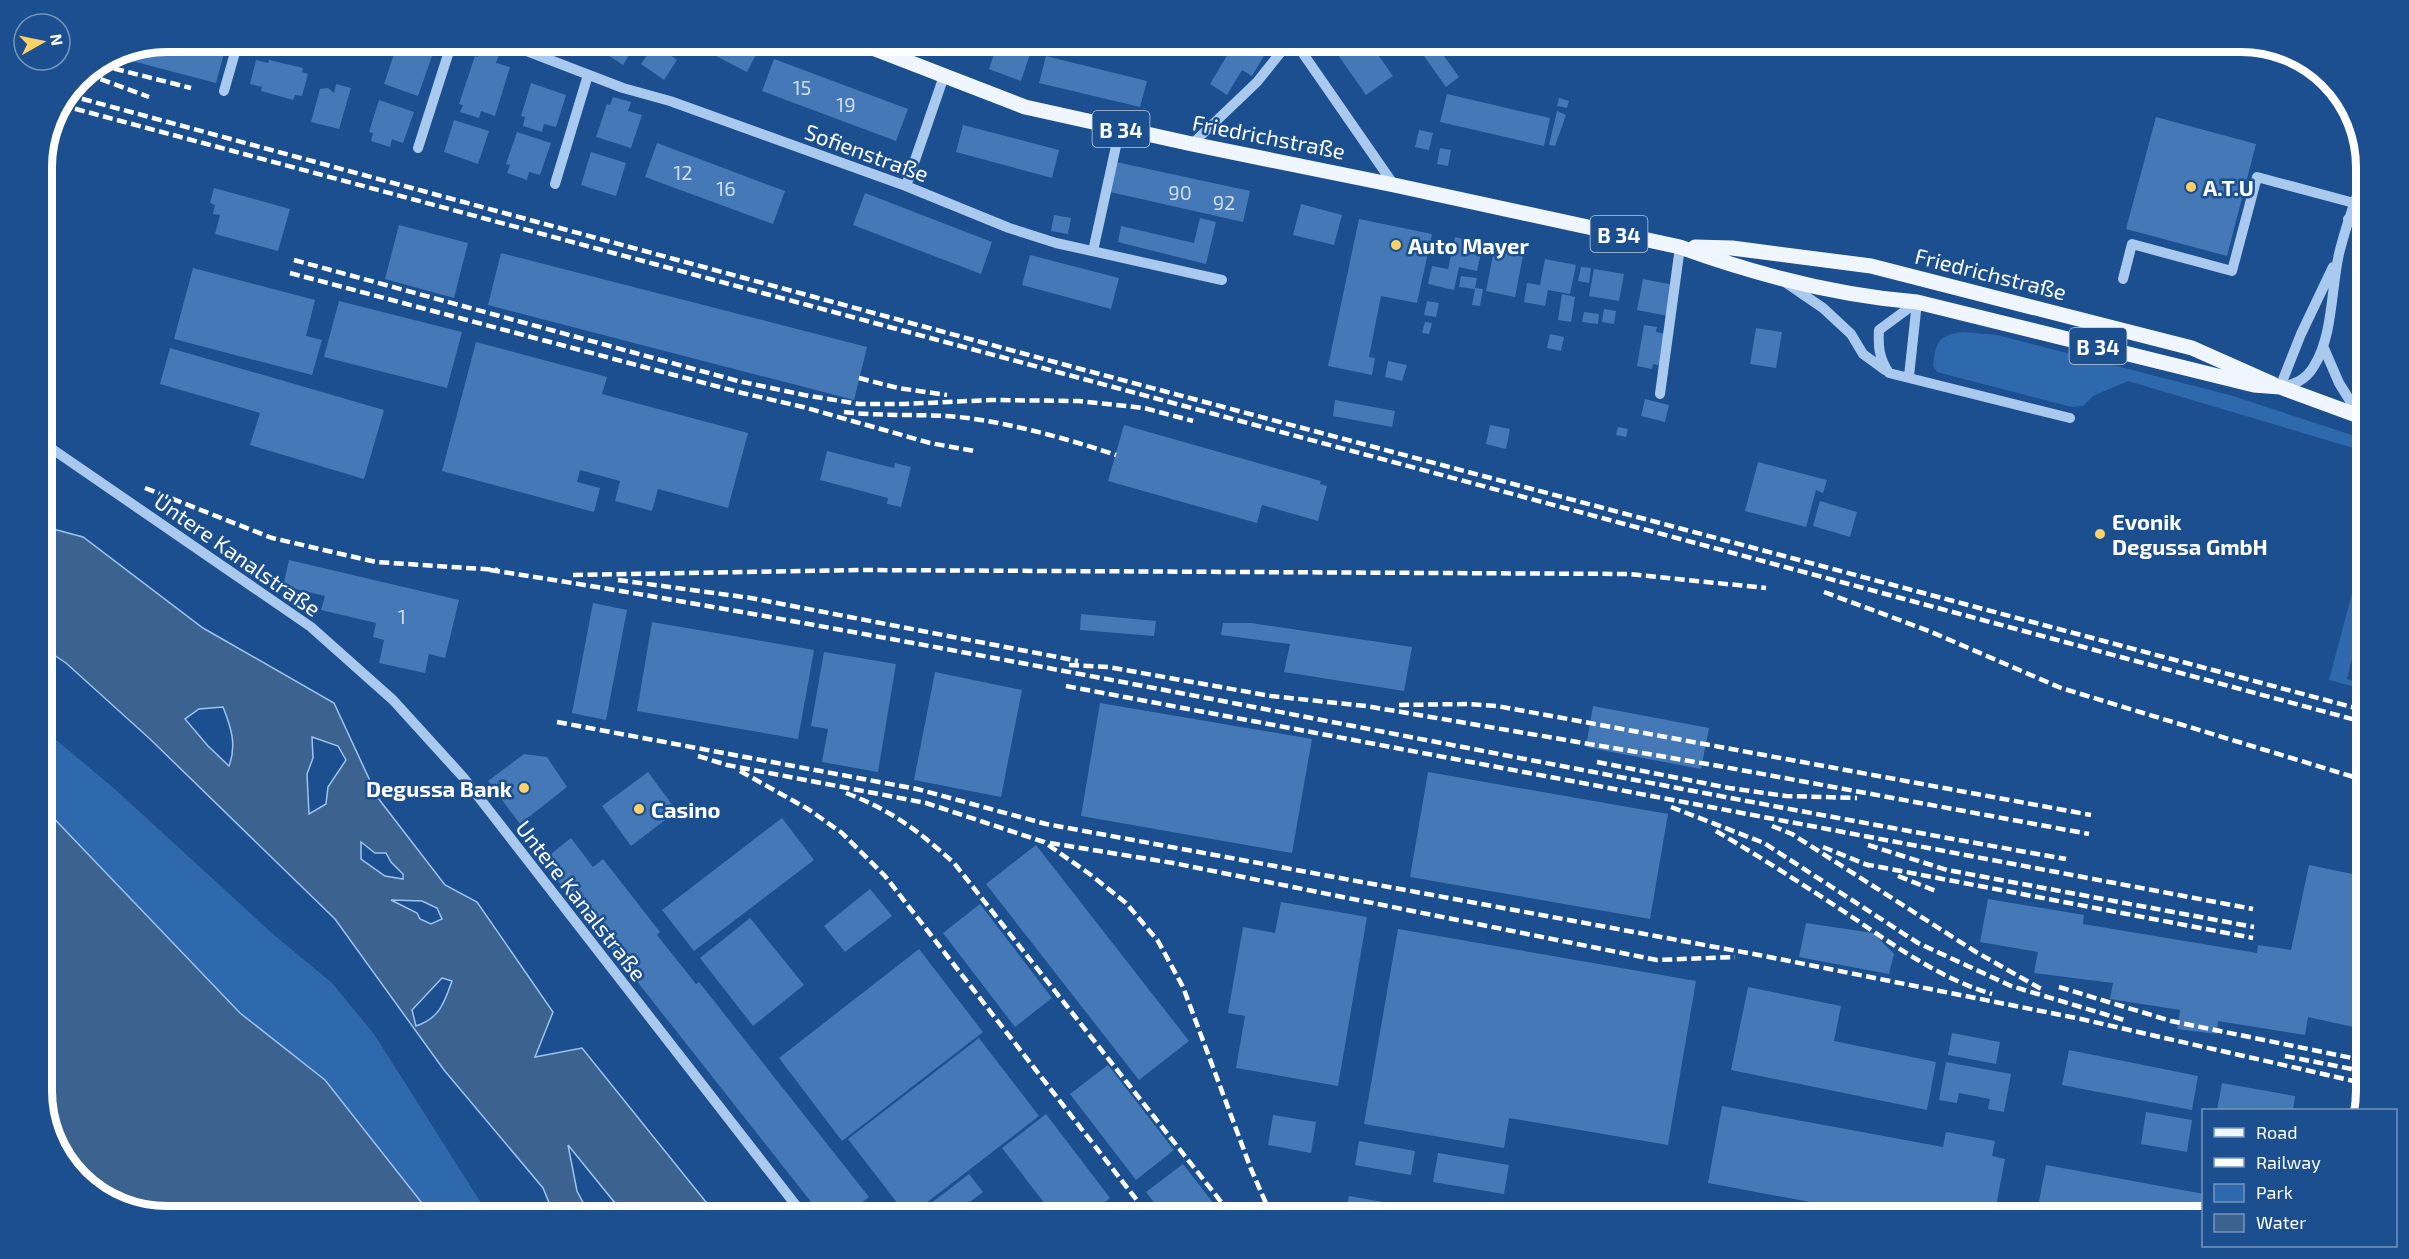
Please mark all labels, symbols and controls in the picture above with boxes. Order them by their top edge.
north arrow [12,12,72,72]
text: N [47,32,68,47]
house number: 15 [793,75,811,99]
house number: 19 [836,92,856,116]
street label: Friedrichstraße [1190,108,1348,164]
road number: B 34 [1092,111,1150,147]
street label: Sofienstraße [802,118,932,186]
house number: 12 [673,160,693,184]
place label: A.T.U [2203,174,2254,200]
house number: 16 [716,176,736,200]
house number: 90 [1168,180,1192,204]
marker: A.T.U [2184,180,2198,194]
house number: 92 [1213,190,1235,214]
road number: B 34 [1590,216,1648,252]
place label: Auto Mayer [1408,232,1529,259]
marker: Auto Mayer [1389,238,1403,252]
street label: Friedrichstraße [1913,242,2069,304]
road number: B 34 [2070,328,2126,364]
street label: Untere Kanalstraße [150,487,326,621]
place label: Evonik Degussa GmbH [2112,508,2268,559]
marker: Evonik Degussa GmbH [2093,527,2107,541]
house number: 1 [398,604,406,628]
place label: Degussa Bank [366,775,513,801]
marker: Degussa Bank [517,781,531,795]
place label: Casino [651,796,720,822]
marker: Casino [632,802,646,816]
street label: Untere Kanalstraße [511,815,653,985]
legend [2202,1109,2397,1247]
text: Road [2256,1121,2297,1143]
text: Railway [2256,1151,2321,1173]
text: Park [2256,1181,2293,1203]
text: Water [2256,1211,2306,1233]

